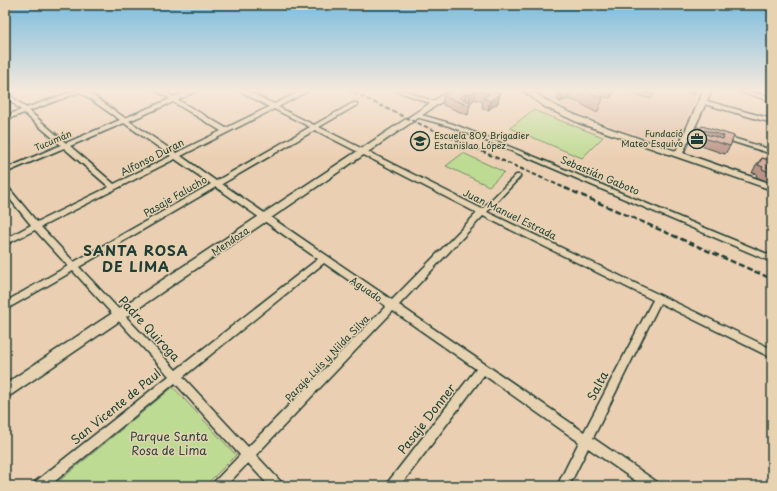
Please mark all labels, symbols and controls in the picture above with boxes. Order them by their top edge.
street label: Tucumán [32,126,73,154]
place label: Fundació Mateo Esquivo [621,126,683,150]
place label: Escuela 809 Brigadier Estanislao López [434,128,530,152]
office icon: Fundació Mateo Esquivo [686,128,708,150]
school or university icon: Escuela 809 Brigadier Estanislao López [409,130,431,152]
street label: Alfonso Duran [117,134,186,179]
street label: Sebastián Gaboto [558,151,642,198]
street label: Pasaje Falucho [140,171,210,220]
street label: Juan Manuel Estrada [461,184,560,243]
street label: Mendoza [208,222,252,259]
district label: SANTA ROSA DE LIMA [83,240,189,277]
street label: Aguado [347,272,386,305]
street label: Padre Quiroga [115,292,185,365]
street label: Paraje Luis y Nilda Silva [281,310,373,405]
street label: San Vicente de Paul [66,364,164,448]
street label: Salta [582,367,612,403]
street label: Pasaje Donner [393,379,460,457]
park label: Parque Santa Rosa de Lima [130,427,209,459]

